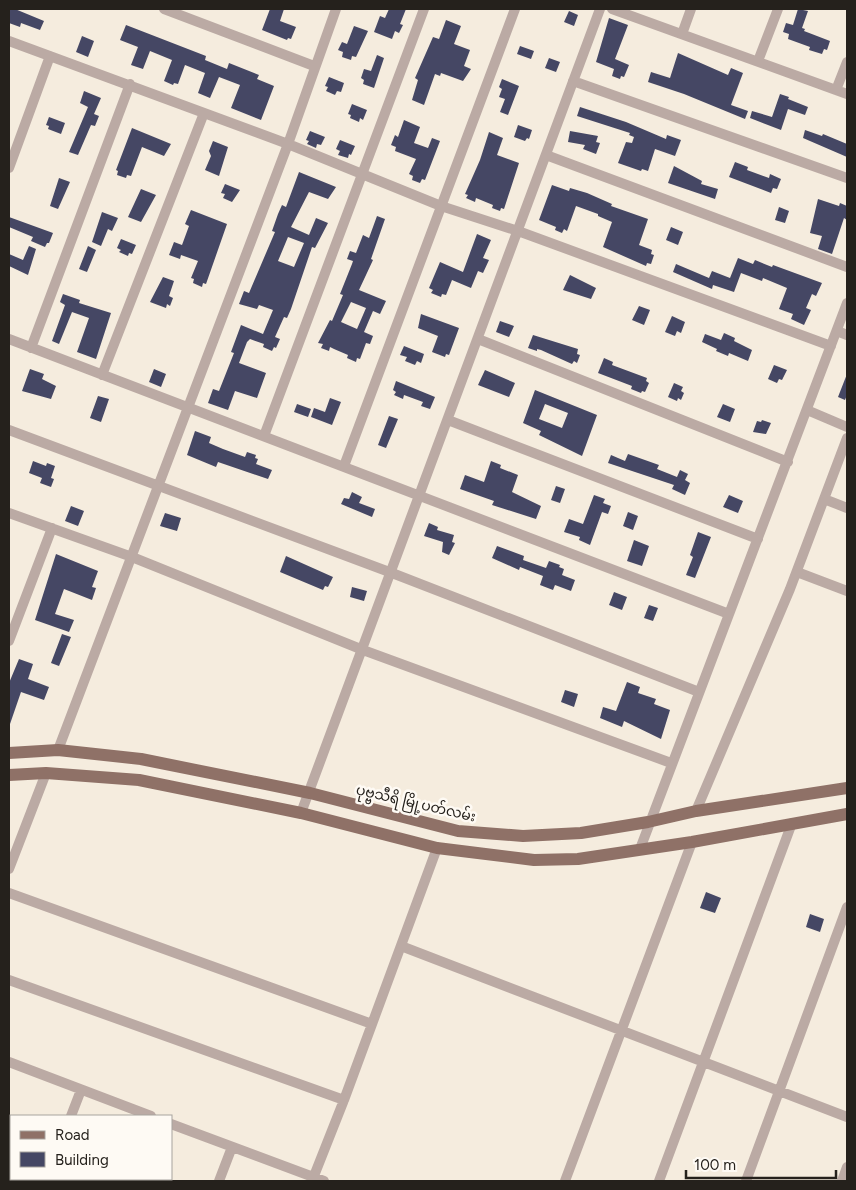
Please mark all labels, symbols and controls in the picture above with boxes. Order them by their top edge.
street label: ပုဗ္ဗသီရိ မြို့ပတ်လမ်း [354,779,478,829]
legend [10,1115,172,1180]
text: Road [55,1126,90,1144]
scale bar [686,1148,836,1180]
text: Building [55,1151,109,1169]
text: 100 m [694,1156,736,1174]

